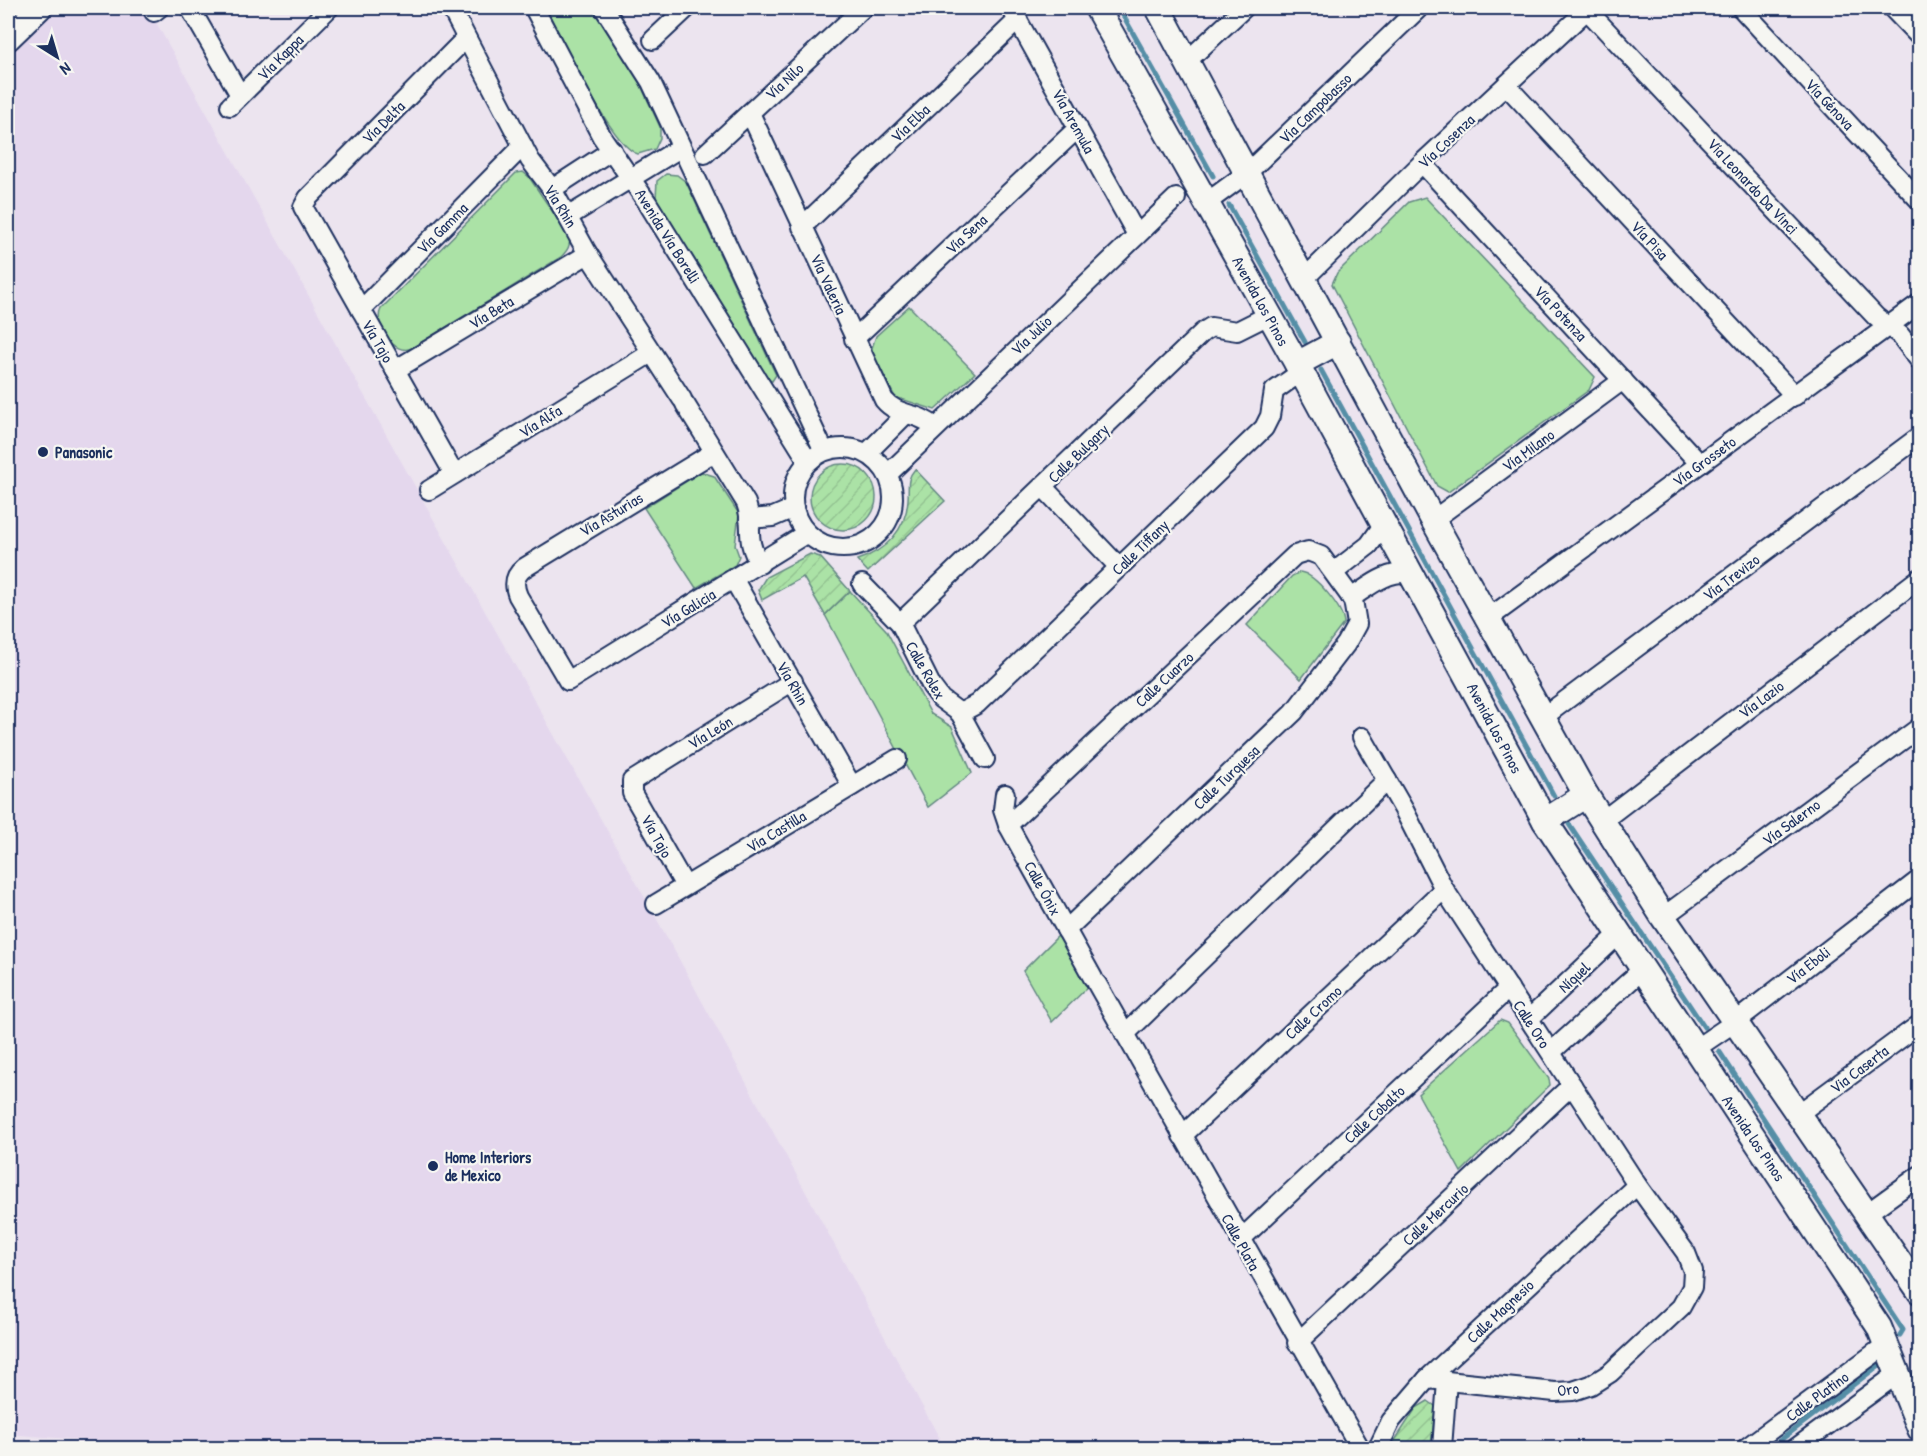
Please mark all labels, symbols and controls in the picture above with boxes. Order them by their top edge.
north arrow [27,27,87,87]
street label: Vía Kappa [252,29,308,85]
street label: Vía Nilo [760,57,808,105]
text: N [56,58,76,81]
street label: Vía Campobasso [1274,67,1357,148]
street label: Vía Génova [1800,73,1860,135]
street label: Vía Aremula [1047,85,1101,157]
street label: Vía Delta [357,96,409,148]
street label: Vía Elba [886,99,934,147]
street label: Vía Cosenza [1413,109,1479,173]
street label: Vía Leonardo Da Vinci [1703,133,1803,239]
street label: Vía Rhin [539,180,583,232]
street label: Avenida Vía Borelli [630,185,706,287]
street label: Vía Gamma [411,197,473,259]
street label: Vía Sena [940,209,992,259]
street label: Vía Pisa [1626,216,1674,264]
street label: Vía Valeria [805,250,853,318]
street label: Avenida los Pinos [1227,252,1295,350]
street label: Vía Potenza [1529,280,1593,346]
street label: Vía Beta [464,290,518,334]
street label: Vía Julio [1006,310,1057,360]
street label: Vía Tajo [357,315,399,367]
street label: Vía Alfa [514,399,566,443]
street label: Calle Bulgary [1043,418,1114,488]
street label: Vía Milano [1497,423,1559,476]
street label: Vía Grosseto [1668,430,1741,491]
place label: Panasonic [55,441,113,463]
marker: Panasonic [36,445,50,459]
street label: Vía Asturias [575,486,647,542]
street label: Calle Tiffany [1107,514,1174,580]
street label: Vía Trevizo [1698,548,1764,606]
street label: Vía Galicia [656,583,720,633]
street label: Calle Rolex [901,637,951,703]
street label: Calle Cuarzo [1130,646,1199,712]
street label: Vía Rhin [772,657,814,709]
street label: Vía Lazio [1734,674,1789,723]
street label: Avenida los Pinos [1462,679,1528,777]
street label: Vía León [684,710,736,754]
street label: Calle Turquesa [1188,740,1264,814]
street label: Vía Salerno [1758,793,1825,850]
street label: Vía Castilla [742,805,810,857]
street label: Vía Tajo [636,810,678,862]
street label: Calle Ónix [1019,857,1067,919]
street label: Vía Eboli [1781,941,1835,989]
street label: Níquel [1553,956,1595,998]
street label: Calle Cromo [1280,979,1347,1044]
street label: Calle Oro [1508,996,1556,1053]
street label: Via Caserta [1825,1040,1893,1098]
street label: Calle Cobalto [1339,1080,1410,1148]
street label: Avenida los Pinos [1717,1091,1791,1185]
place label: Home Interiors de Mexico [445,1146,532,1186]
marker: Home Interiors de Mexico [426,1159,440,1173]
street label: Calle Mercurio [1397,1177,1473,1250]
street label: Calle Plata [1216,1210,1266,1274]
street label: Calle Magnesio [1462,1274,1539,1348]
street label: Calle Platino [1781,1365,1853,1426]
street label: Oro [1556,1376,1581,1402]

